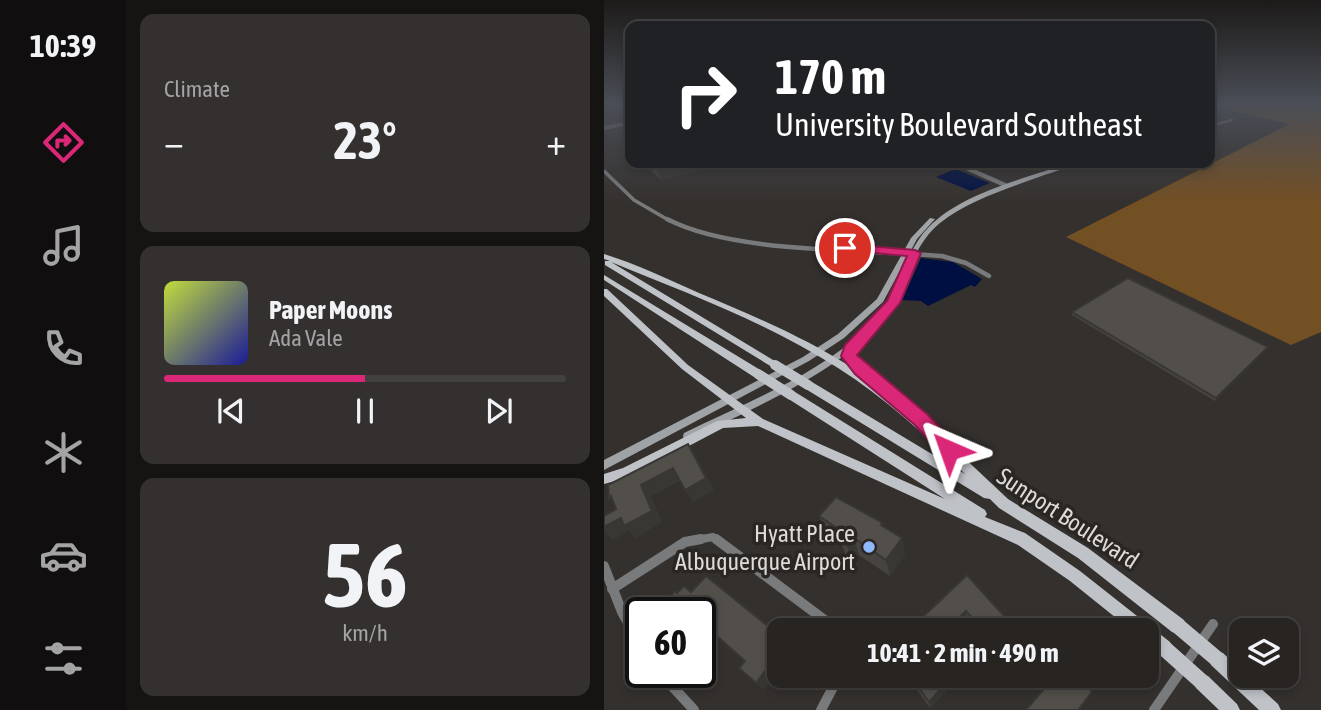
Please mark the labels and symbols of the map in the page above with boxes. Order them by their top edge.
pin [815,218,875,278]
position arrow [912,413,986,487]
street label: Sunport Boulevard [992,462,1144,574]
place label: Hyatt Place Albuquerque Airport [675,520,855,575]
marker: Hyatt Place Albuquerque Airport [861,539,877,555]
speed limit sign: 60 [625,597,716,688]

